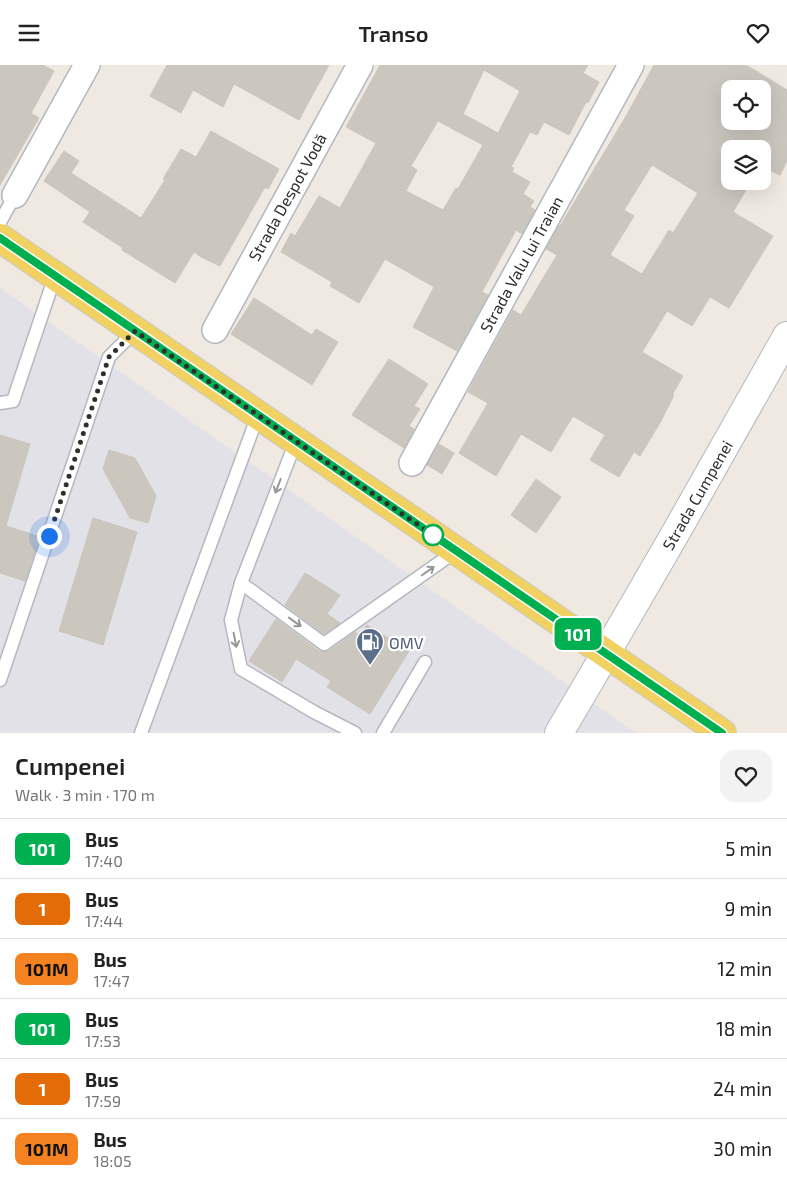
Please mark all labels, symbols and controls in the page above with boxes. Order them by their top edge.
icon: menu [15,19,43,47]
icon: heart [744,19,772,47]
text: Transo [359,20,428,46]
map controls [721,80,771,190]
button: locate [721,80,771,130]
street label: Strada Despot Vodă [244,130,330,264]
button: layers [721,140,771,190]
street label: Strada Valu lui Traian [476,193,566,335]
street label: Strada Cumpenei [658,437,736,553]
one-way arrow [273,478,283,493]
your location [37,524,62,549]
unlabelled marker [422,524,444,546]
one-way arrow [420,566,434,576]
one-way arrow [288,617,302,627]
line badge: 101 [549,618,607,650]
text: 101 [565,623,591,645]
fuel station icon: OMV [355,627,385,666]
one-way arrow [231,632,241,648]
place label: OMV [389,633,424,652]
button: heart [720,750,772,802]
text: Cumpenei [15,751,125,780]
text: Walk · 3 min · 170 m [15,785,155,804]
text: Bus [85,828,119,851]
text: 5 min [725,837,772,860]
text: 101 [29,838,56,860]
text: 17:40 [85,851,123,870]
text: Bus [85,888,119,911]
text: 9 min [724,897,772,920]
text: 1 [39,898,46,920]
text: 17:44 [85,911,123,930]
text: Bus [93,948,127,971]
text: 12 min [717,957,772,980]
text: 101M [25,958,68,980]
text: 17:47 [93,971,130,990]
text: Bus [85,1008,119,1031]
text: 18 min [716,1017,772,1040]
text: 101 [29,1018,56,1040]
text: 17:53 [85,1031,121,1050]
text: Bus [85,1068,119,1091]
text: 24 min [713,1077,772,1100]
text: 1 [39,1078,46,1100]
text: 17:59 [85,1091,121,1110]
text: Bus [93,1128,127,1151]
text: 30 min [713,1137,772,1160]
text: 101M [25,1138,68,1160]
text: 18:05 [93,1151,131,1170]

